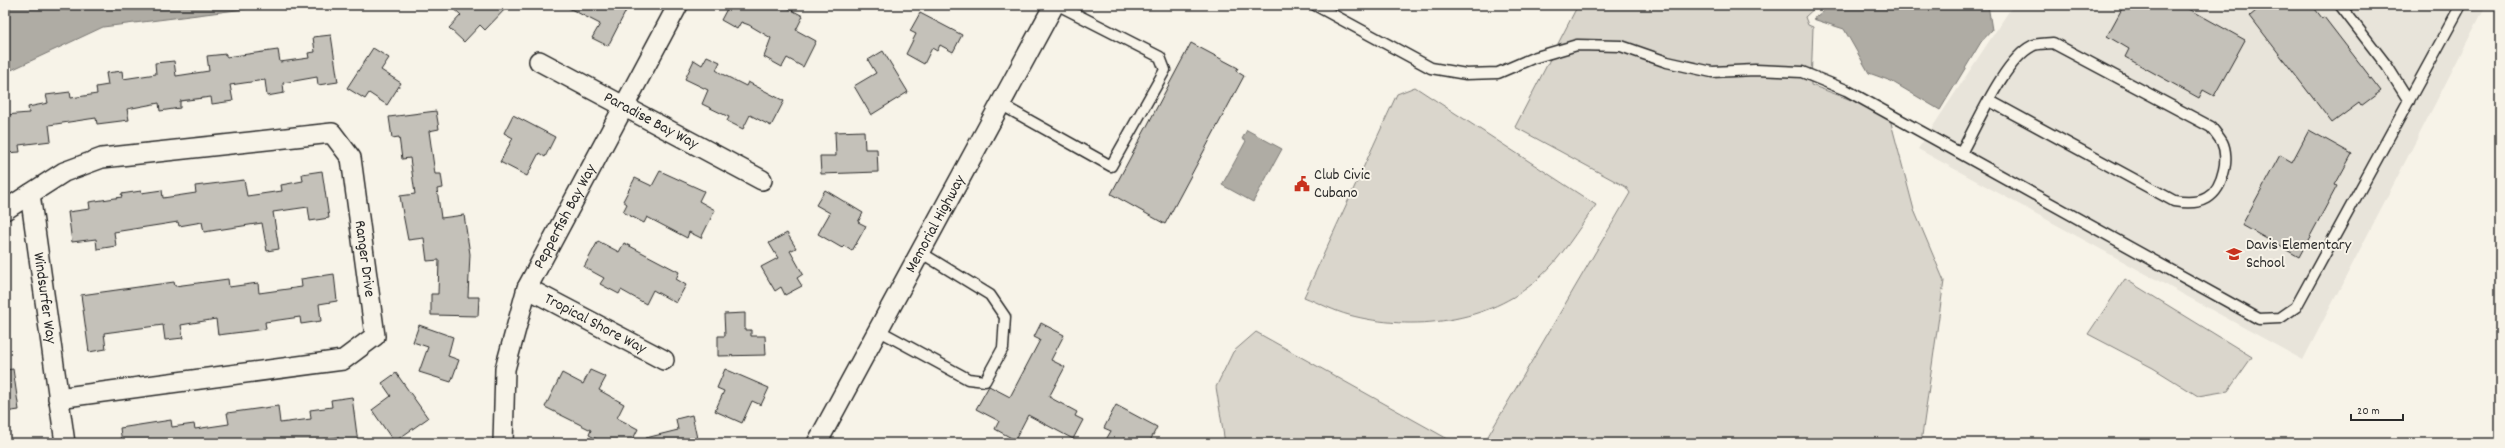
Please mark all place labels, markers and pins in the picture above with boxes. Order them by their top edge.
place label: Club Civic Cubano [1314,164,1370,205]
public building icon: Club Civic Cubano [1293,175,1311,193]
place label: Davis Elementary School [2246,234,2352,275]
school or university icon: Davis Elementary School [2225,245,2243,263]

